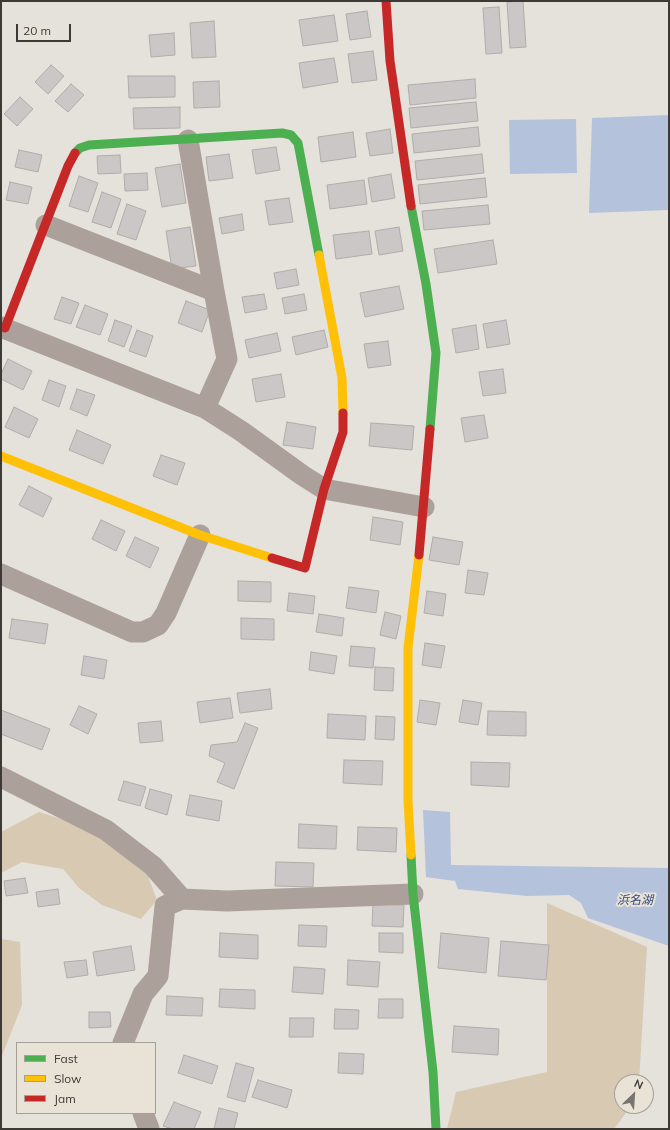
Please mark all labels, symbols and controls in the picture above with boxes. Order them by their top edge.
scale bar [18,16,73,42]
text: 20 m [23,23,51,38]
water label: 浜名湖 [617,893,653,907]
legend [16,1042,156,1114]
text: Fast [54,1051,78,1066]
text: Slow [54,1071,82,1086]
north arrow [614,1074,654,1114]
text: N [632,1076,645,1092]
text: Jam [54,1091,76,1106]

